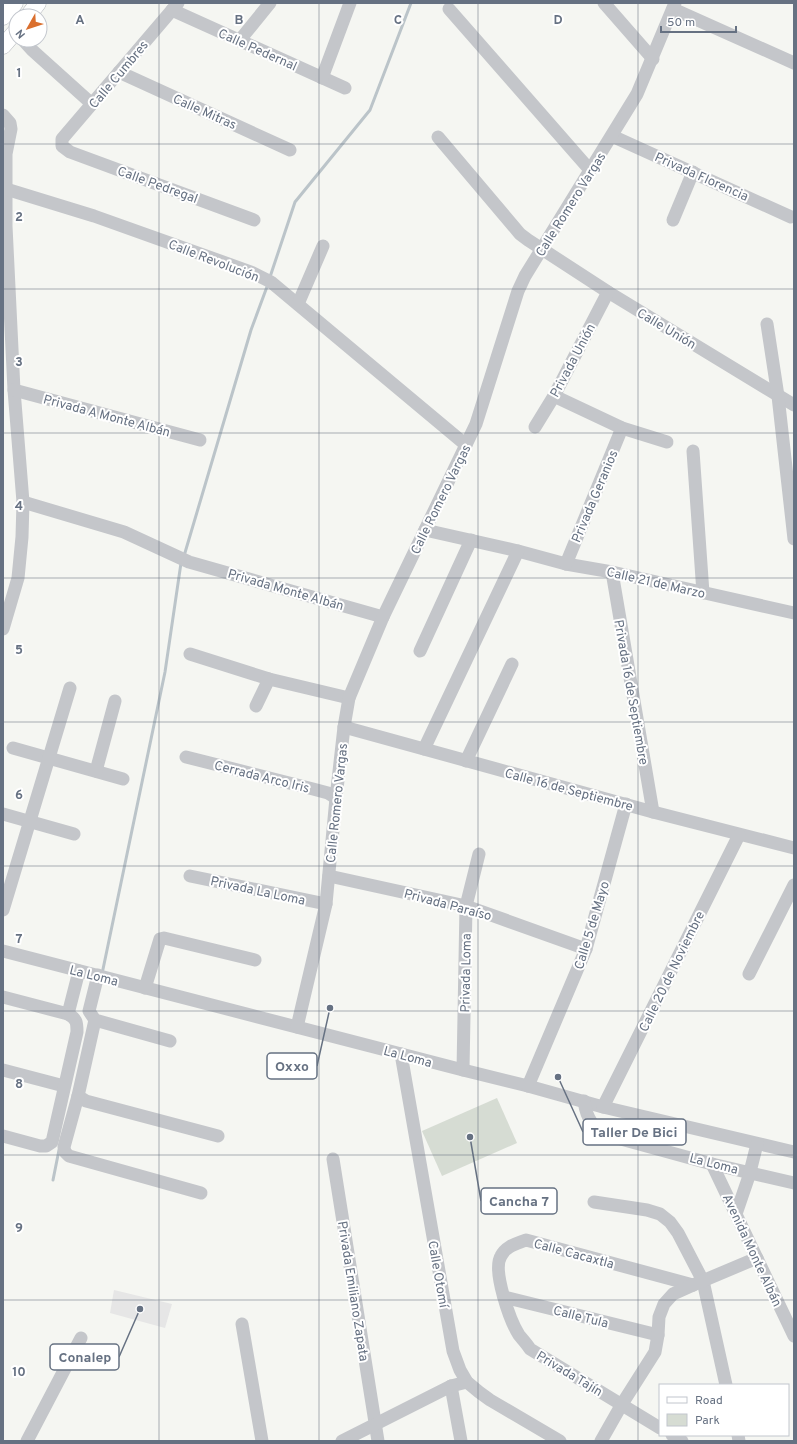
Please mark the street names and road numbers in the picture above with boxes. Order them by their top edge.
street label: Calle Pedernal [215,26,299,75]
street label: Calle Cumbres [86,38,153,113]
street label: Calle Mitras [170,92,239,134]
street label: Calle Romero Vargas [533,150,610,260]
street label: Privada Florencia [652,150,751,206]
street label: Calle Pedregal [115,164,200,208]
street label: Calle Revolución [166,237,261,287]
street label: Calle Unión [633,306,698,354]
street label: Privada Unión [548,321,600,401]
street label: Privada A Monte Albán [41,392,172,442]
street label: Calle Romero Vargas [408,442,475,557]
street label: Privada Geranios [569,448,623,545]
street label: Calle 21 de Marzo [605,565,707,603]
street label: Privada Monte Albán [226,567,345,615]
street label: Privada 16 de Septiembre [609,619,651,766]
street label: Calle Romero Vargas [324,743,352,864]
street label: Cerrada Arco Iris [212,758,311,798]
street label: Calle 16 de Septiembre [503,766,634,816]
street label: Privada La Loma [209,874,307,910]
street label: Calle 5 de Mayo [572,879,614,972]
street label: Privada Paraíso [402,887,493,925]
street label: Calle 20 de Noviembre [637,909,709,1035]
street label: Privada Loma [458,933,476,1013]
street label: La Loma [68,963,119,991]
street label: La Loma [381,1044,433,1072]
street label: La Loma [688,1151,739,1179]
street label: Avenida Monte Albán [718,1192,784,1310]
street label: Privada Emiliano Zapata [333,1220,371,1363]
street label: Calle Cacaxtla [532,1237,615,1273]
street label: Calle Otomí [423,1240,451,1311]
street label: Calle Tula [551,1303,610,1333]
street label: Privada Tajín [533,1349,605,1401]

